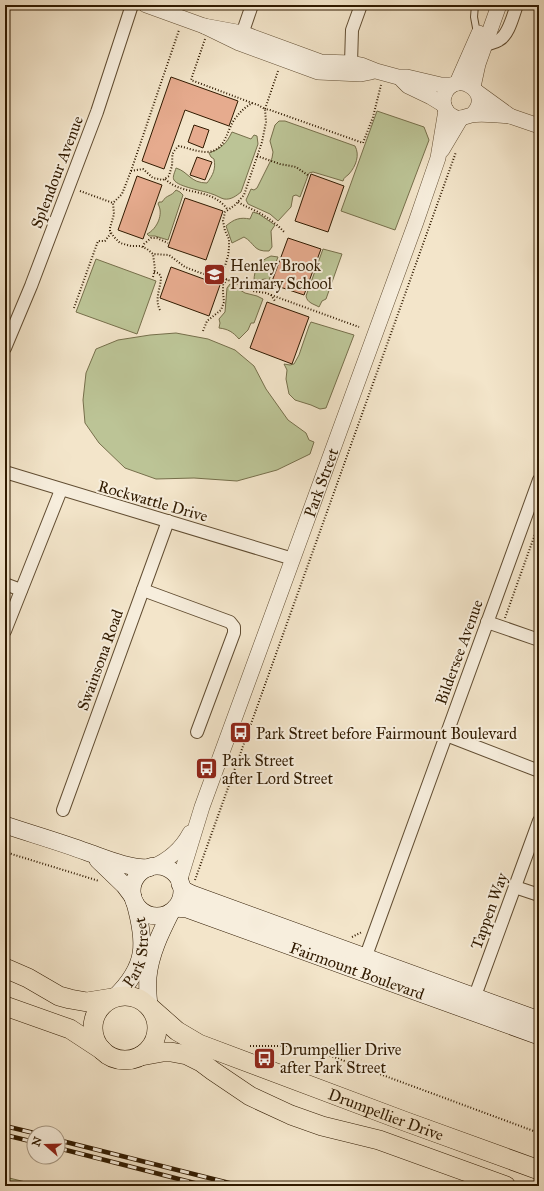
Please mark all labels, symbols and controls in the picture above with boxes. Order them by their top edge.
street label: Splendour Avenue [27,113,87,231]
place label: Henley Brook Primary School [230,256,333,293]
school or university icon: Henley Brook Primary School [201,261,227,287]
street label: Park Street [299,445,342,520]
street label: Rockwattle Drive [96,476,210,526]
street label: Bildersee Avenue [431,597,487,707]
street label: Swainsona Road [73,607,127,713]
bus stop icon: Park Street before Fairmount Boulevard [227,720,253,746]
place label: Park Street before Fairmount Boulevard [256,724,517,743]
place label: Park Street after Lord Street [222,751,333,788]
bus stop icon: Park Street after Lord Street [194,756,220,782]
street label: Tappen Way [466,870,512,952]
street label: Park Street [118,915,152,991]
street label: Fairmount Boulevard [287,937,427,1003]
place label: Drumpellier Drive after Park Street [280,1040,402,1077]
bus stop icon: Drumpellier Drive after Park Street [251,1045,277,1071]
street label: Drumpellier Drive [326,1084,447,1144]
north arrow [26,1125,66,1165]
text: N [29,1135,45,1148]

